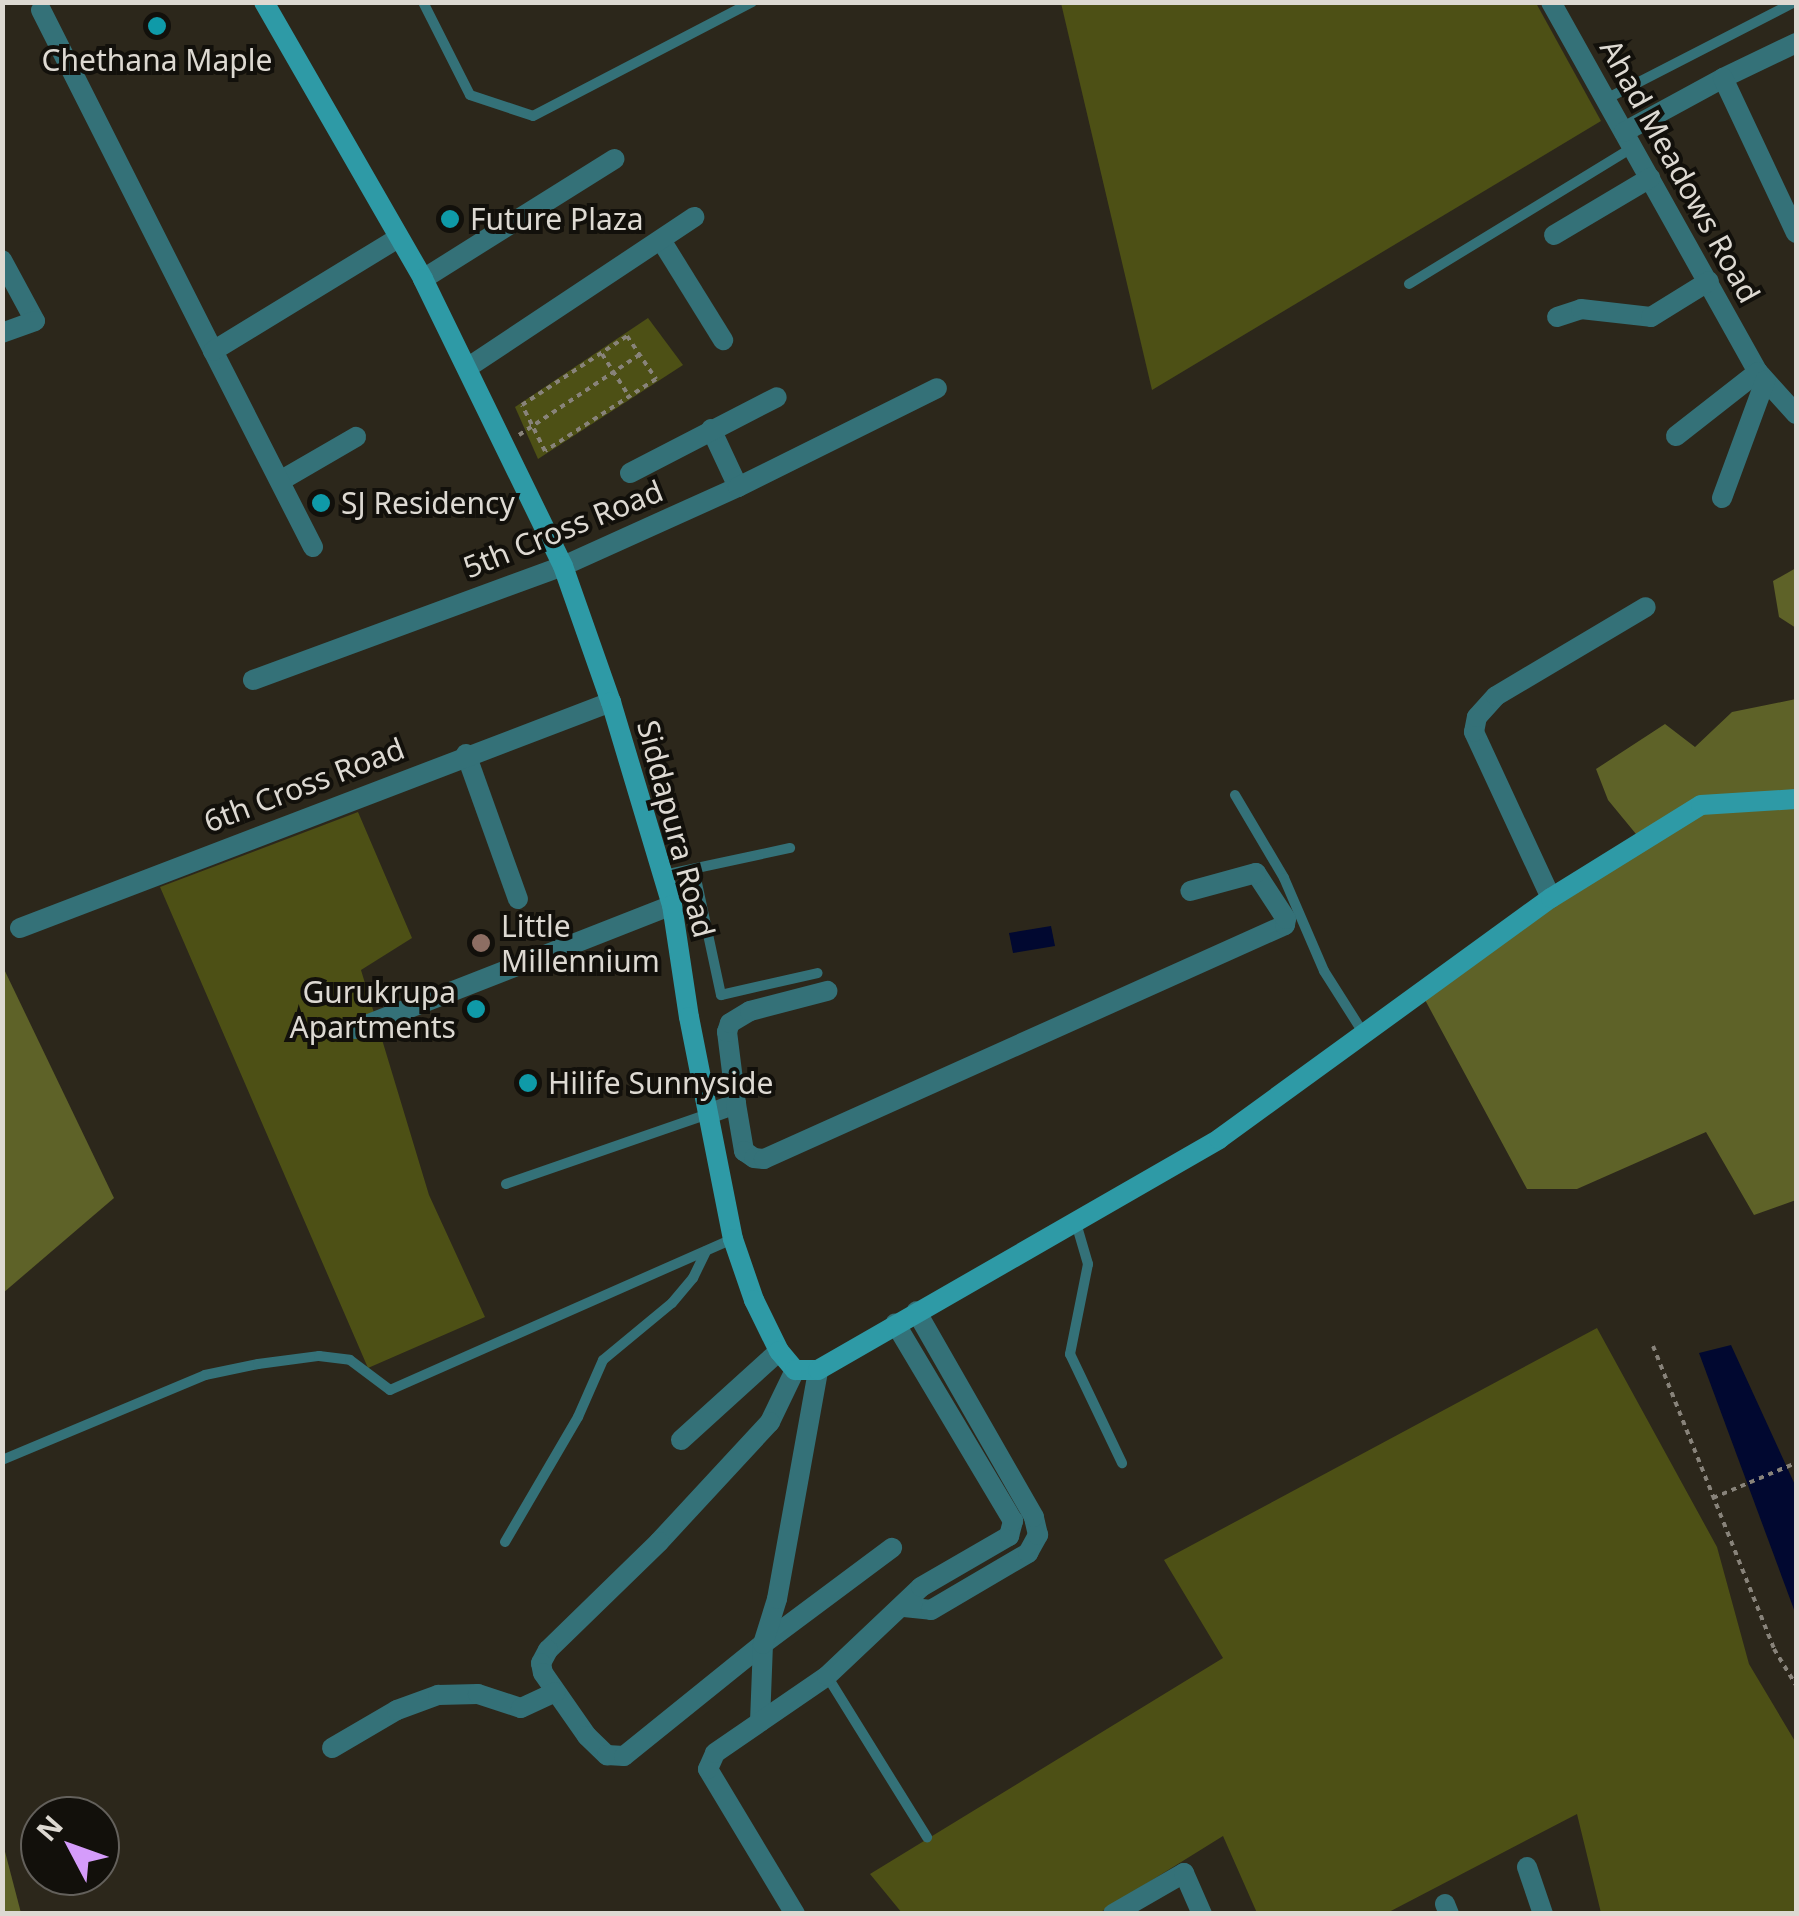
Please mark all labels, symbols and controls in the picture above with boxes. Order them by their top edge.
marker: Chethana Maple [146,15,168,37]
street label: Ahad Meadows Road [1593,33,1767,309]
place label: Chethana Maple [42,42,272,78]
place label: Future Plaza [470,201,644,237]
marker: Future Plaza [439,208,461,230]
street label: 5th Cross Road [458,473,668,585]
place label: SJ Residency [341,485,515,521]
marker: SJ Residency [310,492,332,514]
street label: Siddapura Road [630,716,722,942]
street label: 6th Cross Road [199,730,409,840]
place label: Little Millennium [501,908,660,978]
marker: Little Millennium [470,932,492,954]
place label: Gurukrupa Apartments [290,974,456,1044]
marker: Gurukrupa Apartments [465,998,487,1020]
place label: Hilife Sunnyside [548,1065,773,1101]
marker: Hilife Sunnyside [517,1072,539,1094]
north arrow [20,1796,120,1896]
text: N [27,1807,71,1849]

